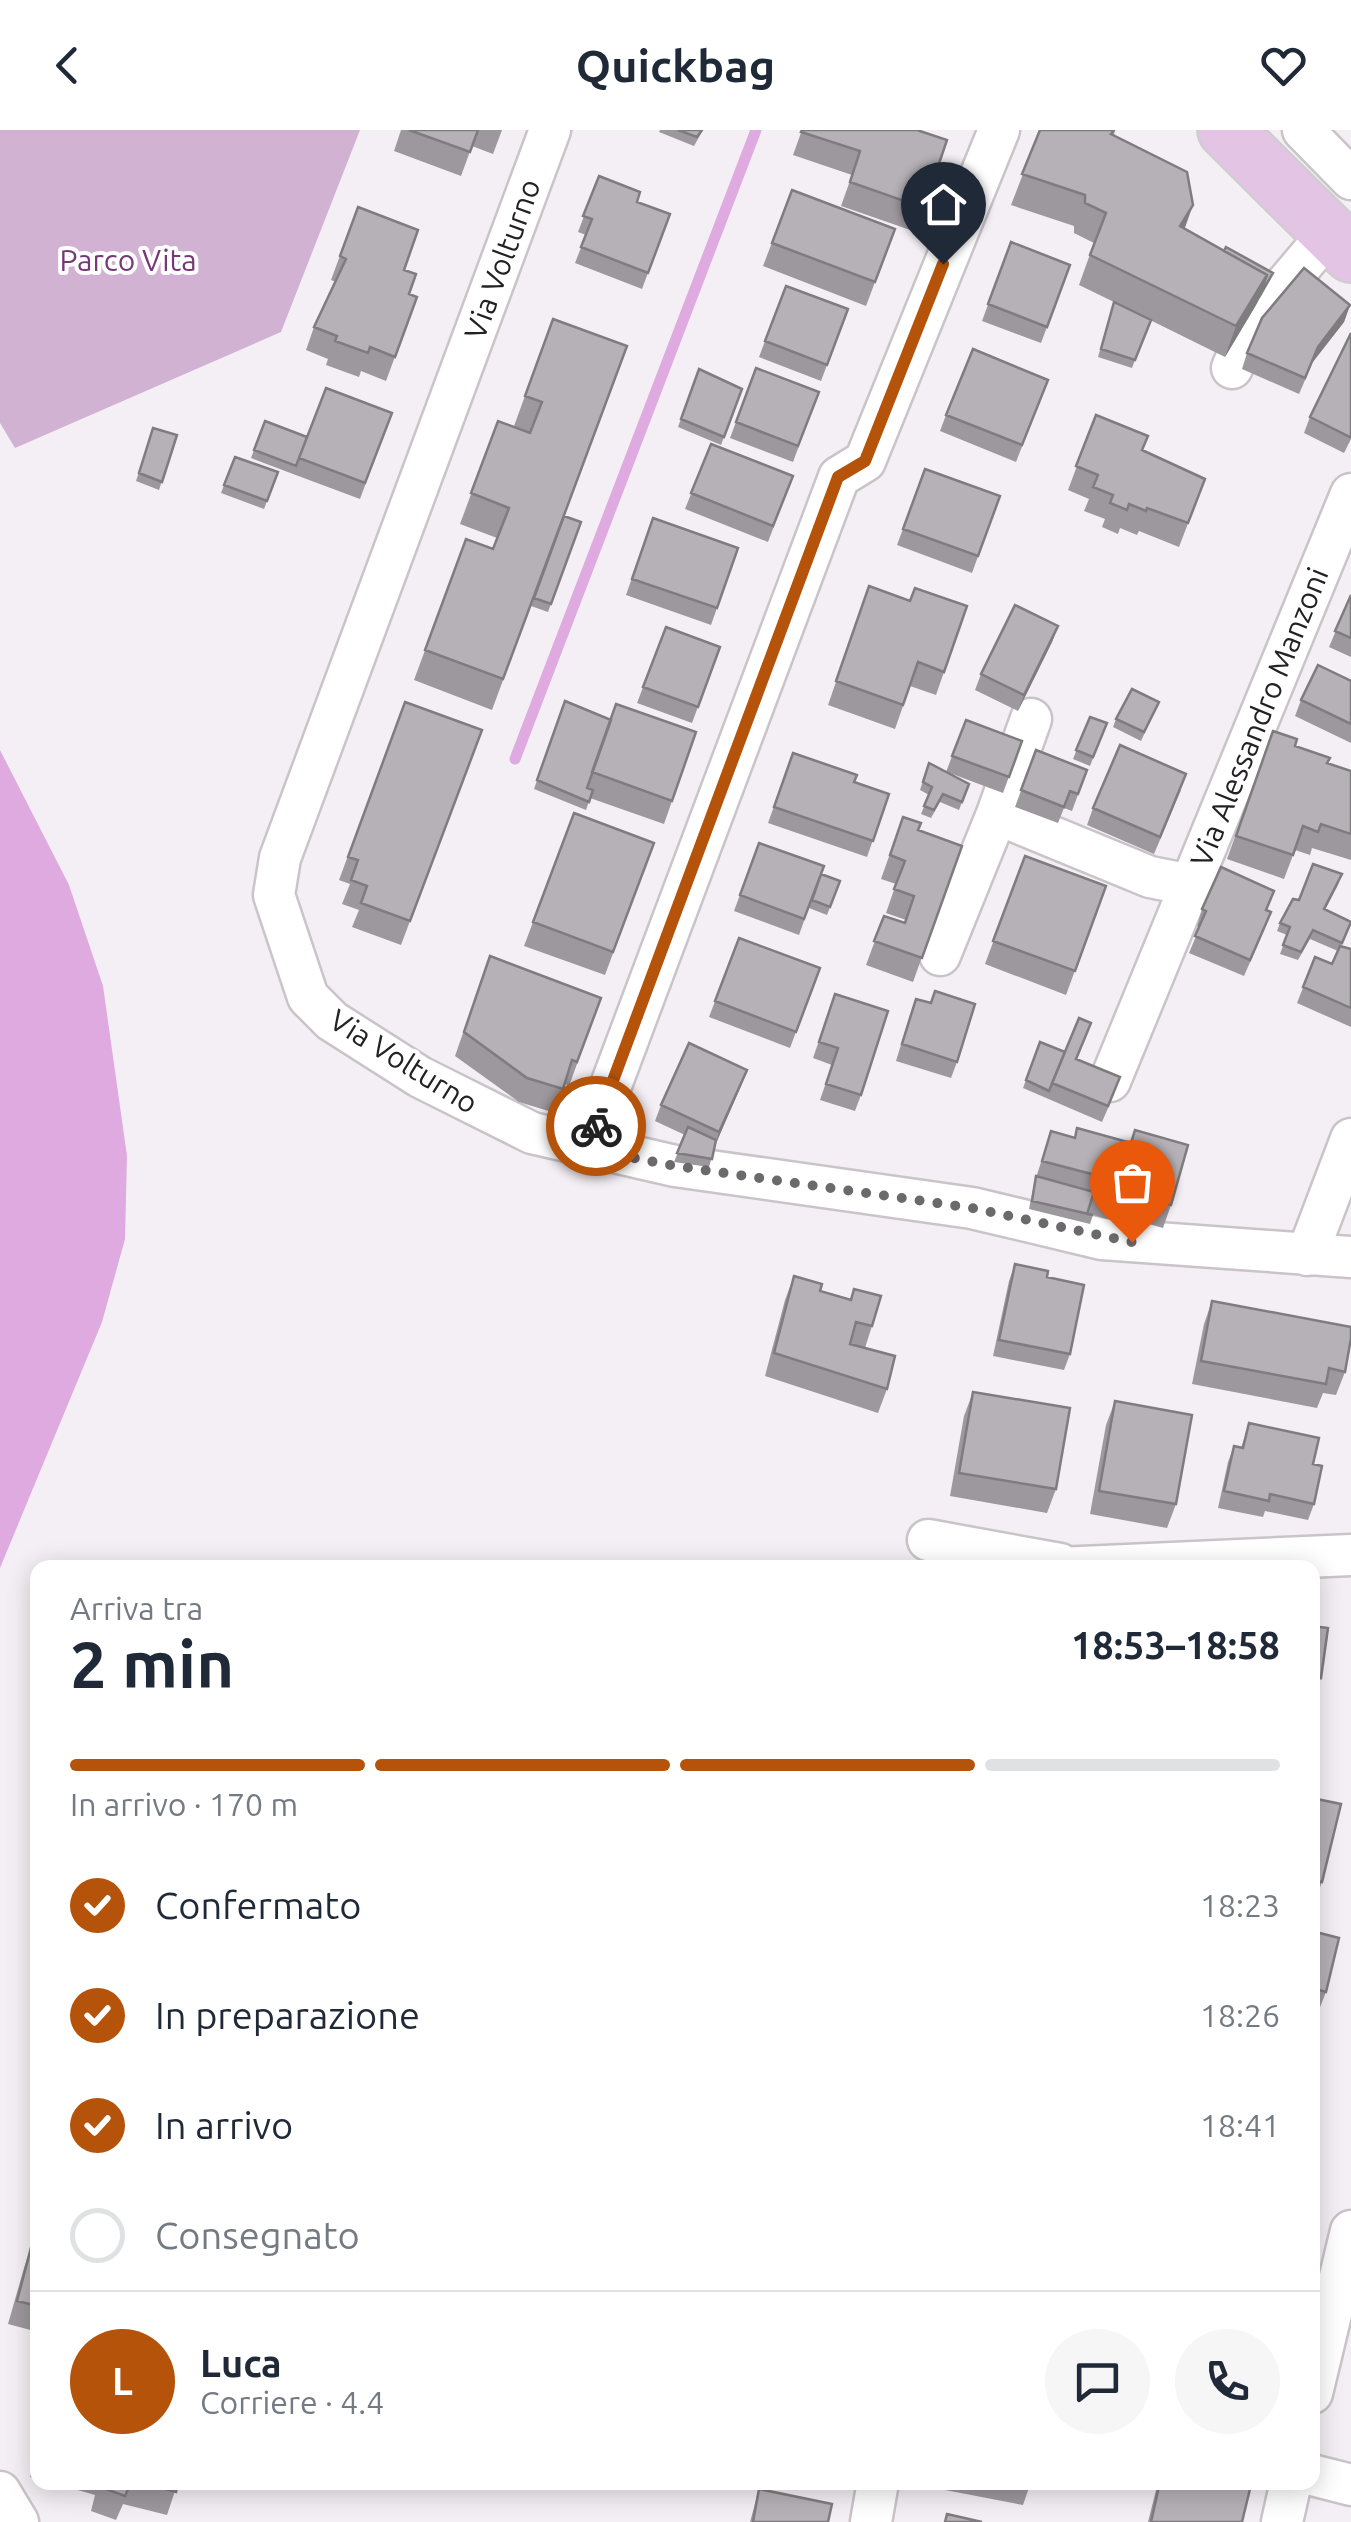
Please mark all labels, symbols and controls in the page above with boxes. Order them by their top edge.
icon: back [40,38,95,93]
icon: heart [1256,38,1311,93]
text: Quickbag [576,40,775,91]
pin [901,162,986,265]
street label: Via Volturno [457,174,547,344]
icon: home [916,177,971,232]
park label: Parco Vita [59,243,197,277]
street label: Via Alessandro Manzoni [1183,563,1335,871]
street label: Via Volturno [324,1002,484,1120]
courier [546,1076,646,1176]
icon: bike [569,1099,624,1154]
pin [1090,1140,1175,1243]
icon: bag [1105,1155,1160,1210]
text: Arriva tra [70,1590,203,1626]
text: 18:53–18:58 [1071,1624,1280,1666]
text: 2 min [70,1627,234,1700]
text: In arrivo · 170 m [70,1786,298,1822]
icon: check [70,1878,125,1933]
text: Confermato [155,1884,361,1926]
text: 18:23 [1200,1887,1280,1923]
icon: check [70,1988,125,2043]
text: In preparazione [155,1994,420,2036]
text: 18:26 [1200,1997,1280,2033]
icon: check [70,2098,125,2153]
text: In arrivo [155,2104,293,2146]
text: 18:41 [1200,2107,1280,2143]
text: Consegnato [155,2214,360,2256]
button: chat [1045,2329,1150,2434]
button: phone [1175,2329,1280,2434]
text: Luca [200,2342,282,2384]
text: L [112,2360,133,2402]
text: Corriere · 4.4 [200,2384,384,2420]

